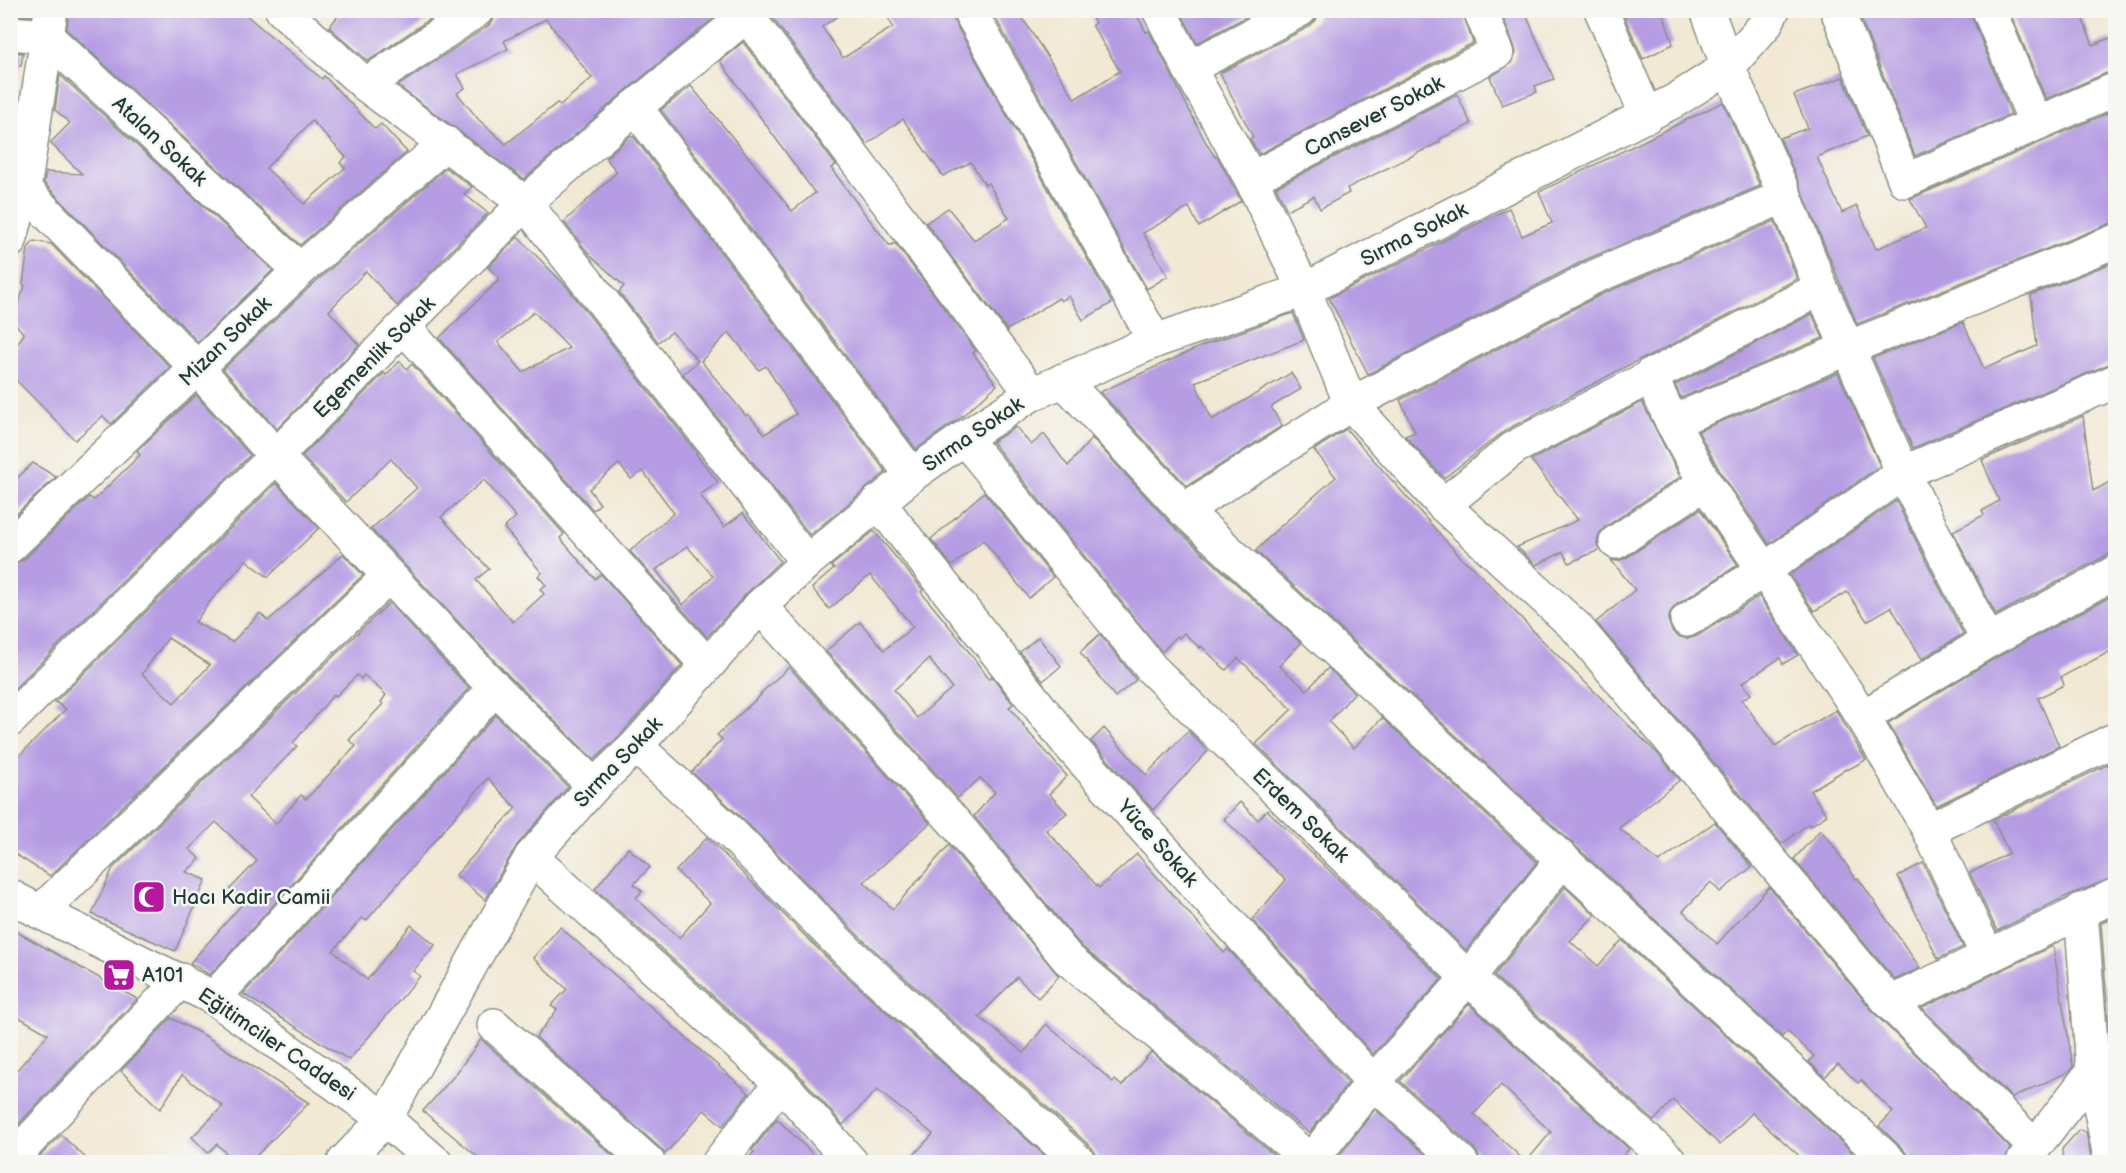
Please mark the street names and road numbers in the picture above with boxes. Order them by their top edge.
street label: Cansever Sokak [1300,70,1449,162]
street label: Atalan Sokak [107,91,213,192]
street label: Sırma Sokak [1357,197,1472,272]
street label: Mizan Sokak [174,291,277,392]
street label: Egemenlik Sokak [308,291,441,423]
street label: Sırma Sokak [918,391,1029,477]
street label: Sırma Sokak [569,711,668,813]
street label: Erdem Sokak [1247,763,1355,868]
street label: Yüce Sokak [1111,794,1204,893]
street label: Eğitimciler Caddesi [193,982,360,1106]

